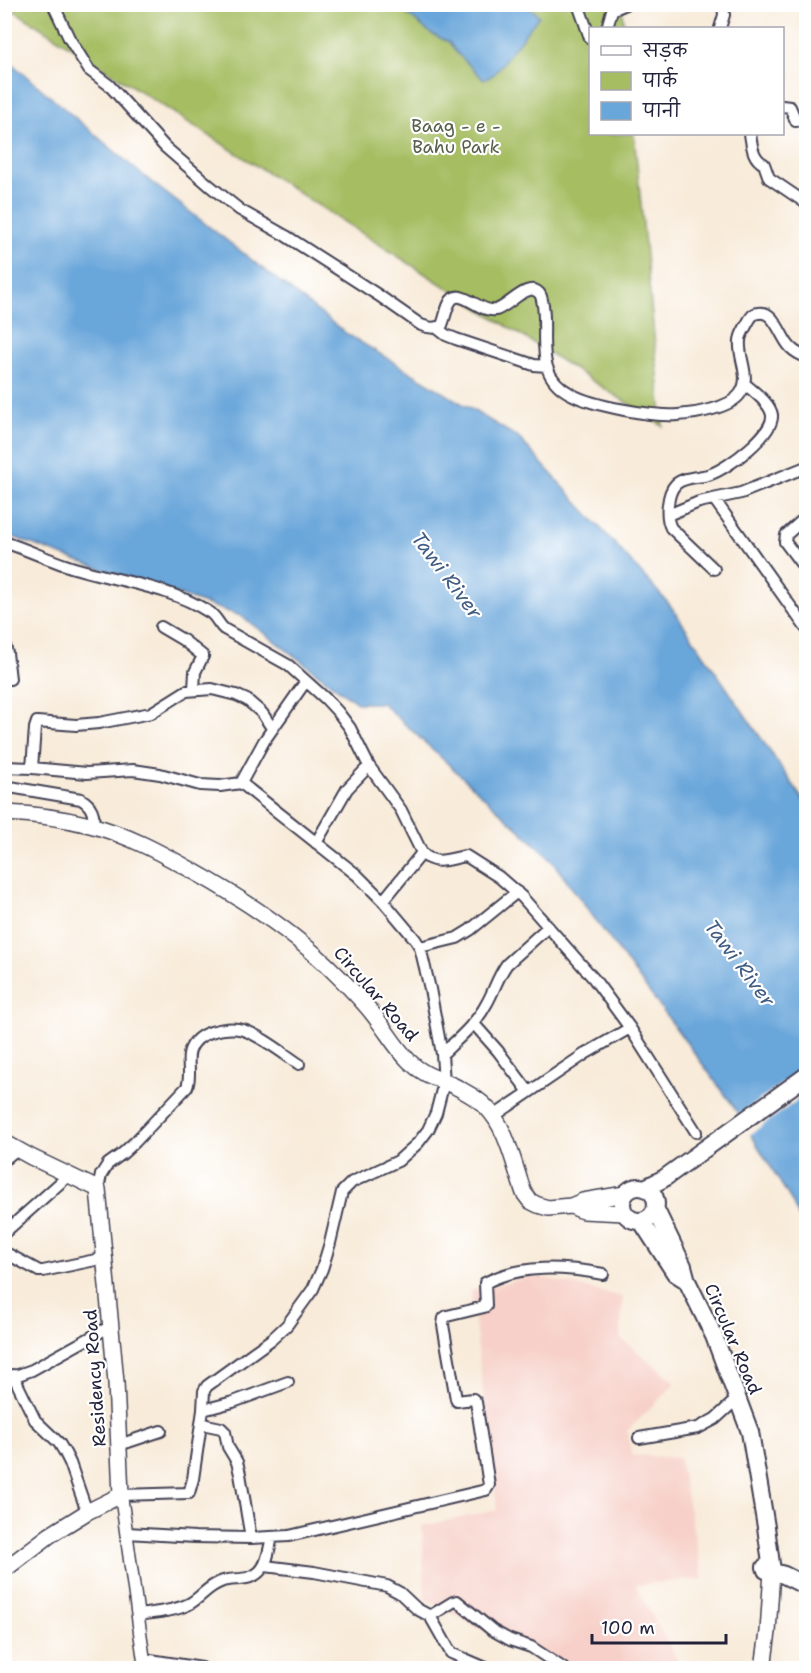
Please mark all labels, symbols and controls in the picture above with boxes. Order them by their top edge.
legend [589,27,784,135]
text: सड़क [642,39,688,63]
text: पार्क [642,67,678,93]
text: पानी [642,97,681,123]
park label: Baag - e - Bahu Park [411,114,501,159]
water label: Tawi River [406,526,489,624]
water label: Tawi River [699,914,782,1012]
street label: Circular Road [328,941,424,1047]
street label: Circular Road [699,1280,767,1398]
street label: Residency Road [78,1308,112,1448]
scale bar [592,1607,726,1645]
text: 100 m [601,1616,655,1640]

